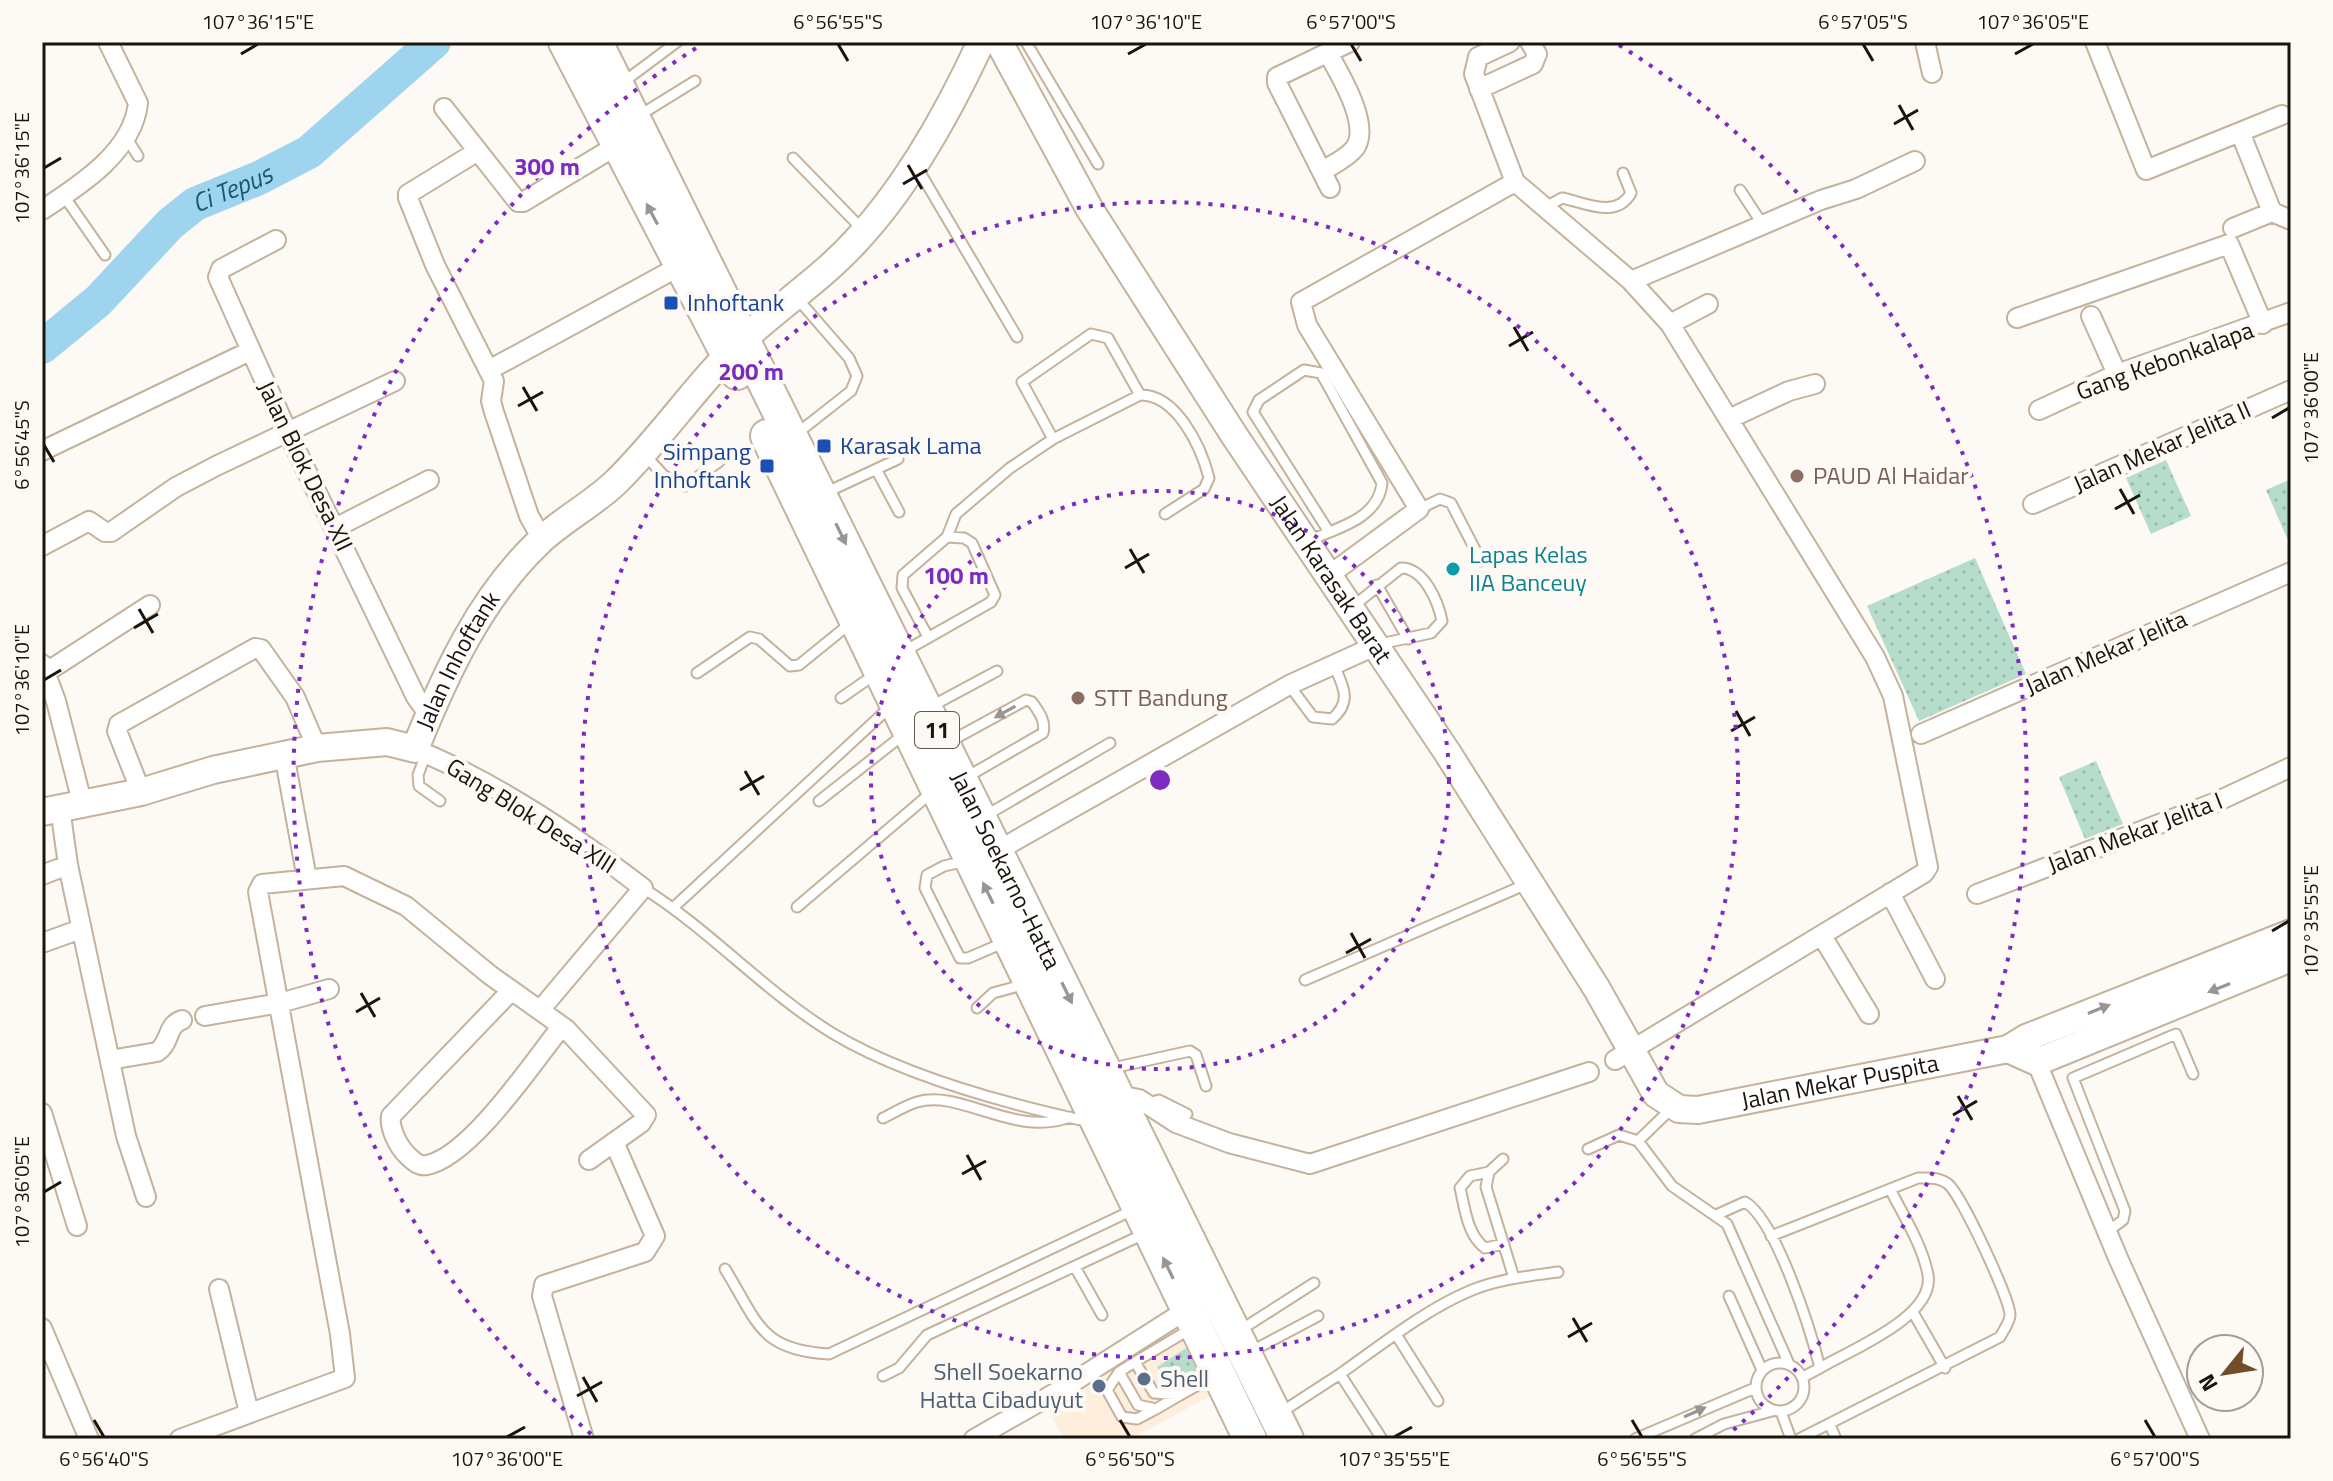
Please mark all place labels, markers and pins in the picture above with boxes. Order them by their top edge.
place label: Inhoftank [687,284,785,320]
marker: Inhoftank [662,294,680,312]
place label: Karasak Lama [840,427,982,463]
place label: Simpang Inhoftank [654,433,751,497]
marker: Karasak Lama [815,437,833,455]
marker: Simpang Inhoftank [758,457,776,475]
place label: PAUD Al Haidar [1813,457,1968,493]
marker: PAUD Al Haidar [1788,467,1806,485]
place label: Lapas Kelas IIA Banceuy [1469,536,1588,600]
marker: Lapas Kelas IIA Banceuy [1444,560,1462,578]
place label: STT Bandung [1094,679,1228,715]
marker: STT Bandung [1069,689,1087,707]
centre of rings [1146,766,1174,794]
place label: Shell Soekarno Hatta Cibaduyut [919,1353,1084,1417]
place label: Shell [1160,1360,1209,1396]
marker: Shell [1135,1370,1153,1388]
marker: Shell Soekarno Hatta Cibaduyut [1090,1377,1108,1395]

